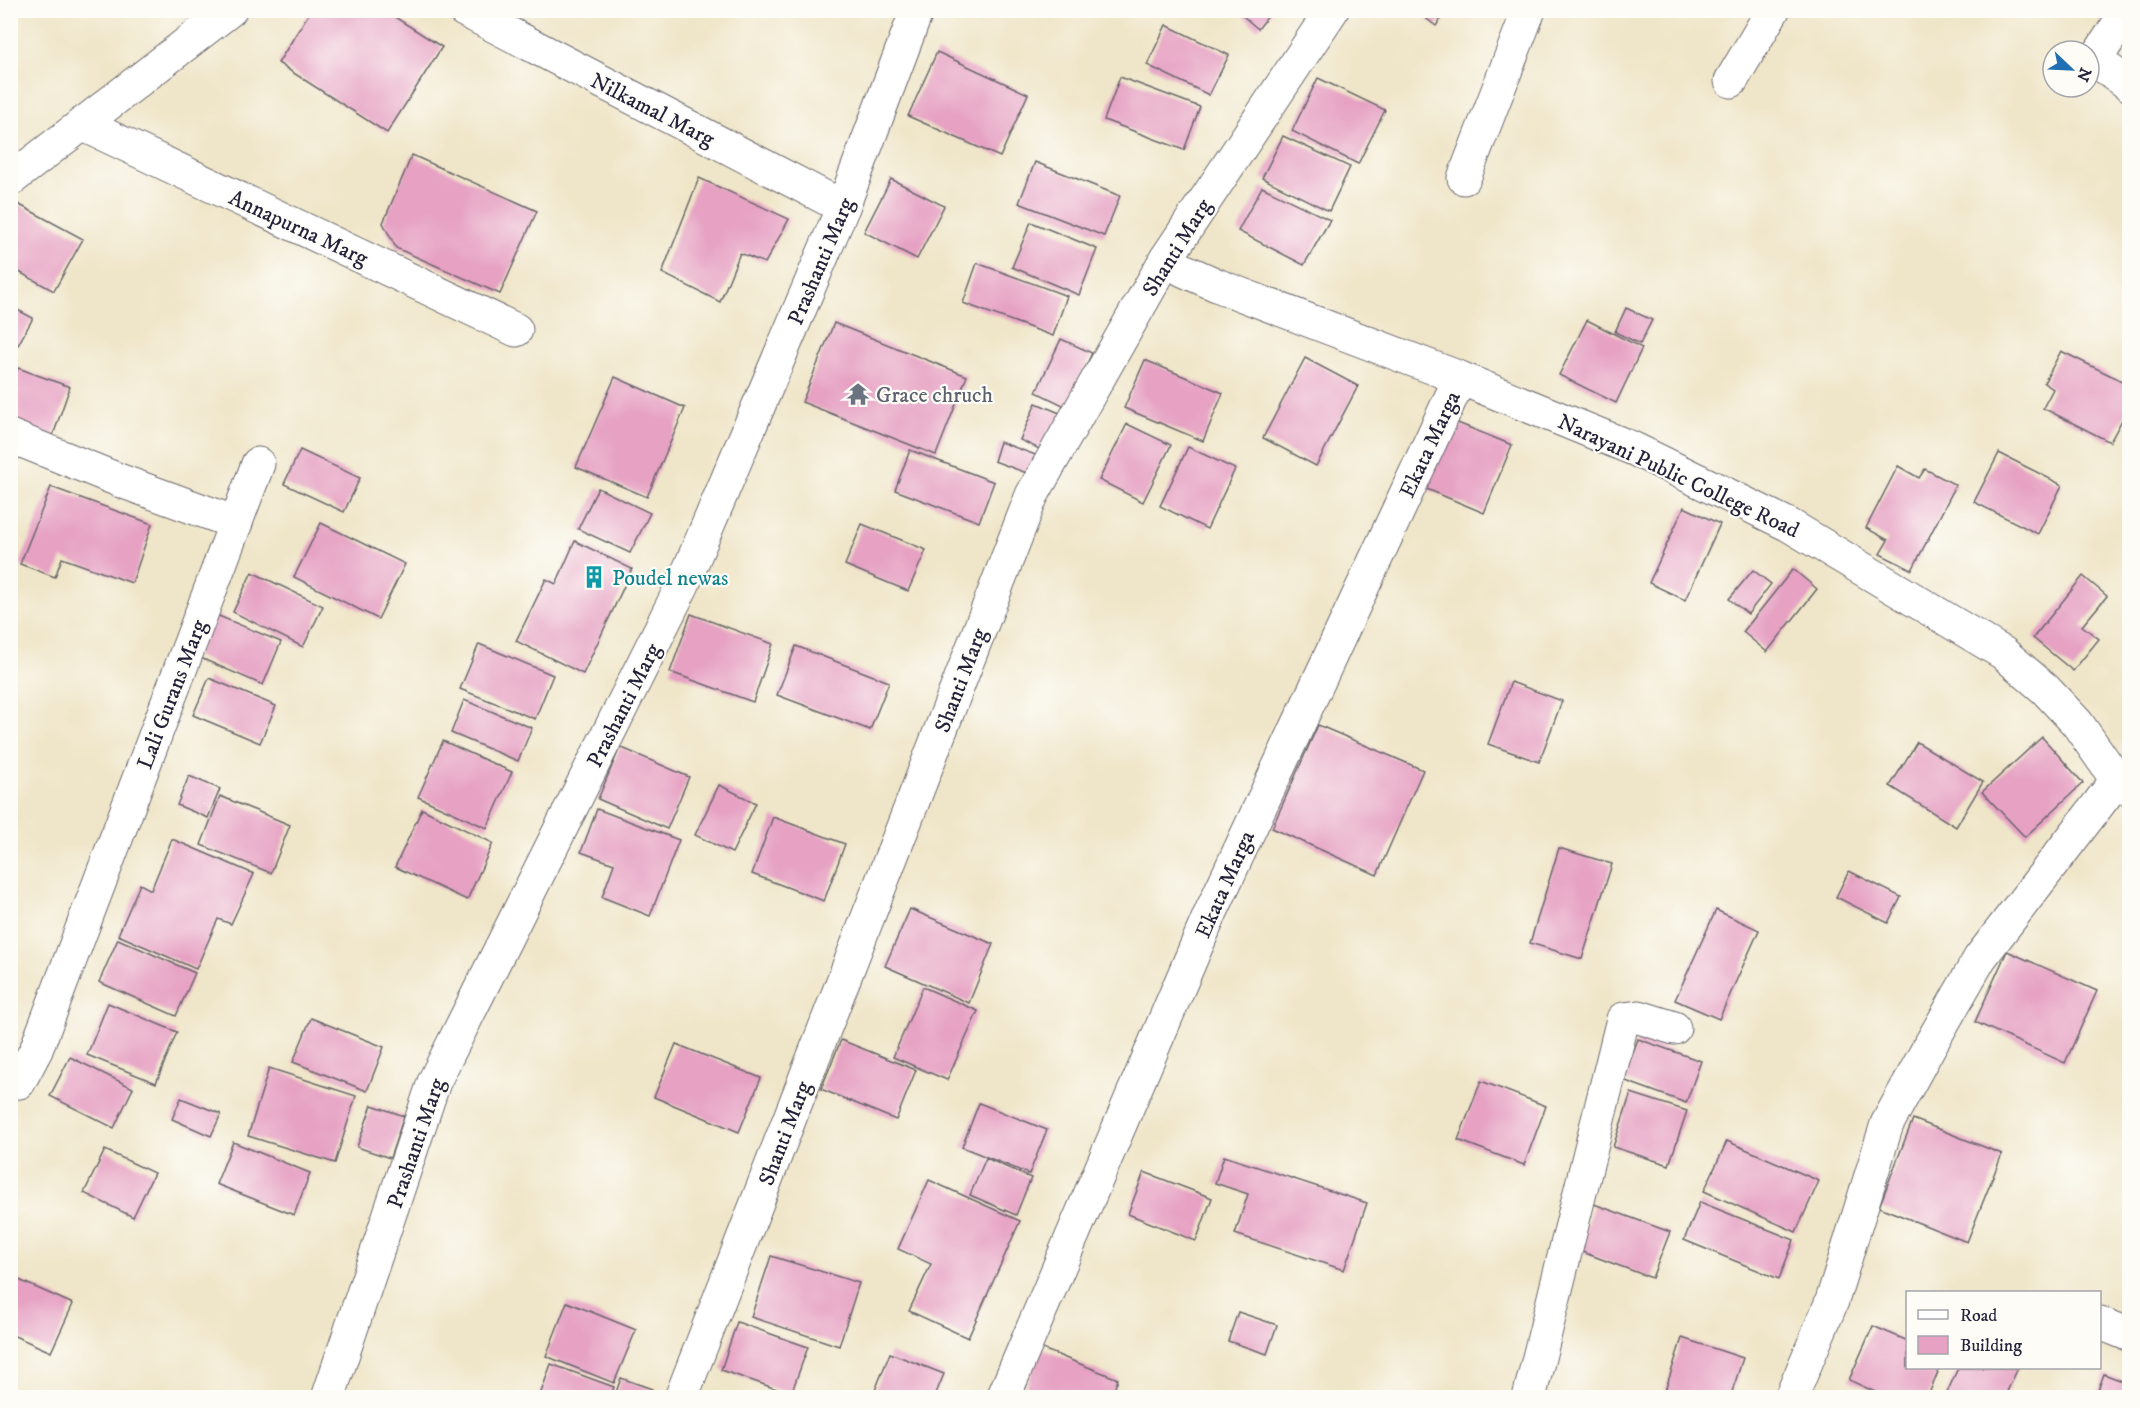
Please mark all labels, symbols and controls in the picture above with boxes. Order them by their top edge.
north arrow [2041,39,2101,99]
text: N [2072,65,2096,84]
street label: Nilkamal Marg [586,68,719,153]
street label: Annapurna Marg [225,184,372,272]
street label: Prashanti Marg [782,194,860,329]
street label: Shanti Marg [1137,194,1218,301]
temple icon: Grace chruch [845,381,871,407]
place label: Grace chruch [876,382,994,409]
street label: Ekata Marga [1394,386,1467,502]
street label: Narayani Public College Road [1553,408,1804,544]
building icon: Poudel newas [581,564,607,590]
place label: Poudel newas [612,565,728,592]
street label: Lali Gurans Marg [132,616,213,773]
street label: Shanti Marg [929,624,994,737]
street label: Prashanti Marg [582,639,667,772]
street label: Ekata Marga [1190,826,1261,942]
street label: Prashanti Marg [382,1075,451,1212]
street label: Shanti Marg [753,1077,818,1190]
legend [1906,1291,2101,1369]
text: Road [1960,1305,1997,1327]
text: Building [1960,1335,2022,1357]

